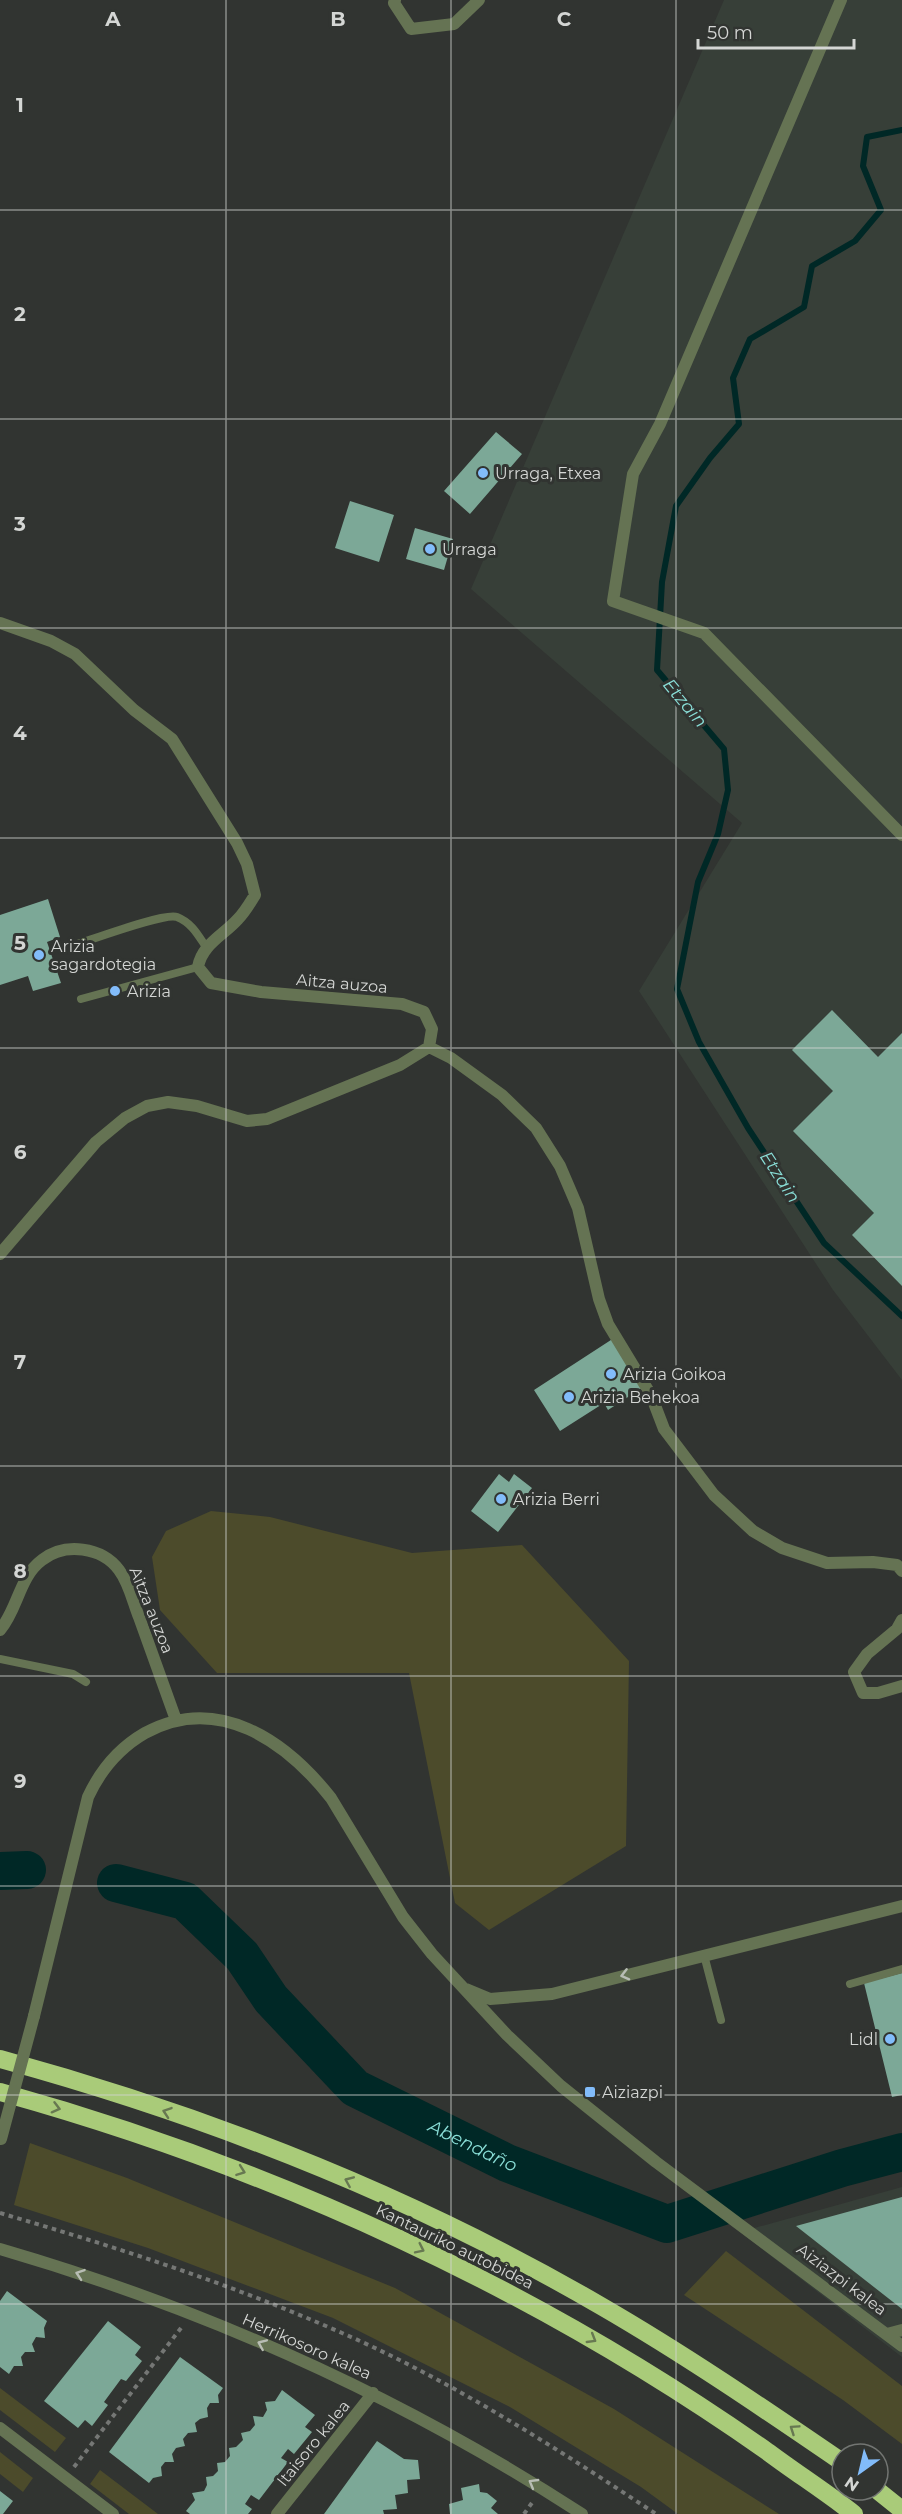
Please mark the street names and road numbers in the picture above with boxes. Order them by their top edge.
street label: Aitza auzoa [296,970,388,997]
street label: Aitza auzoa [126,1564,178,1656]
street label: Kantauriko autobidea [373,2200,537,2293]
street label: Aiziazpi kalea [793,2240,890,2319]
street label: Herrikosoro kalea [239,2309,374,2383]
street label: Itaisoro kalea [273,2397,354,2490]

